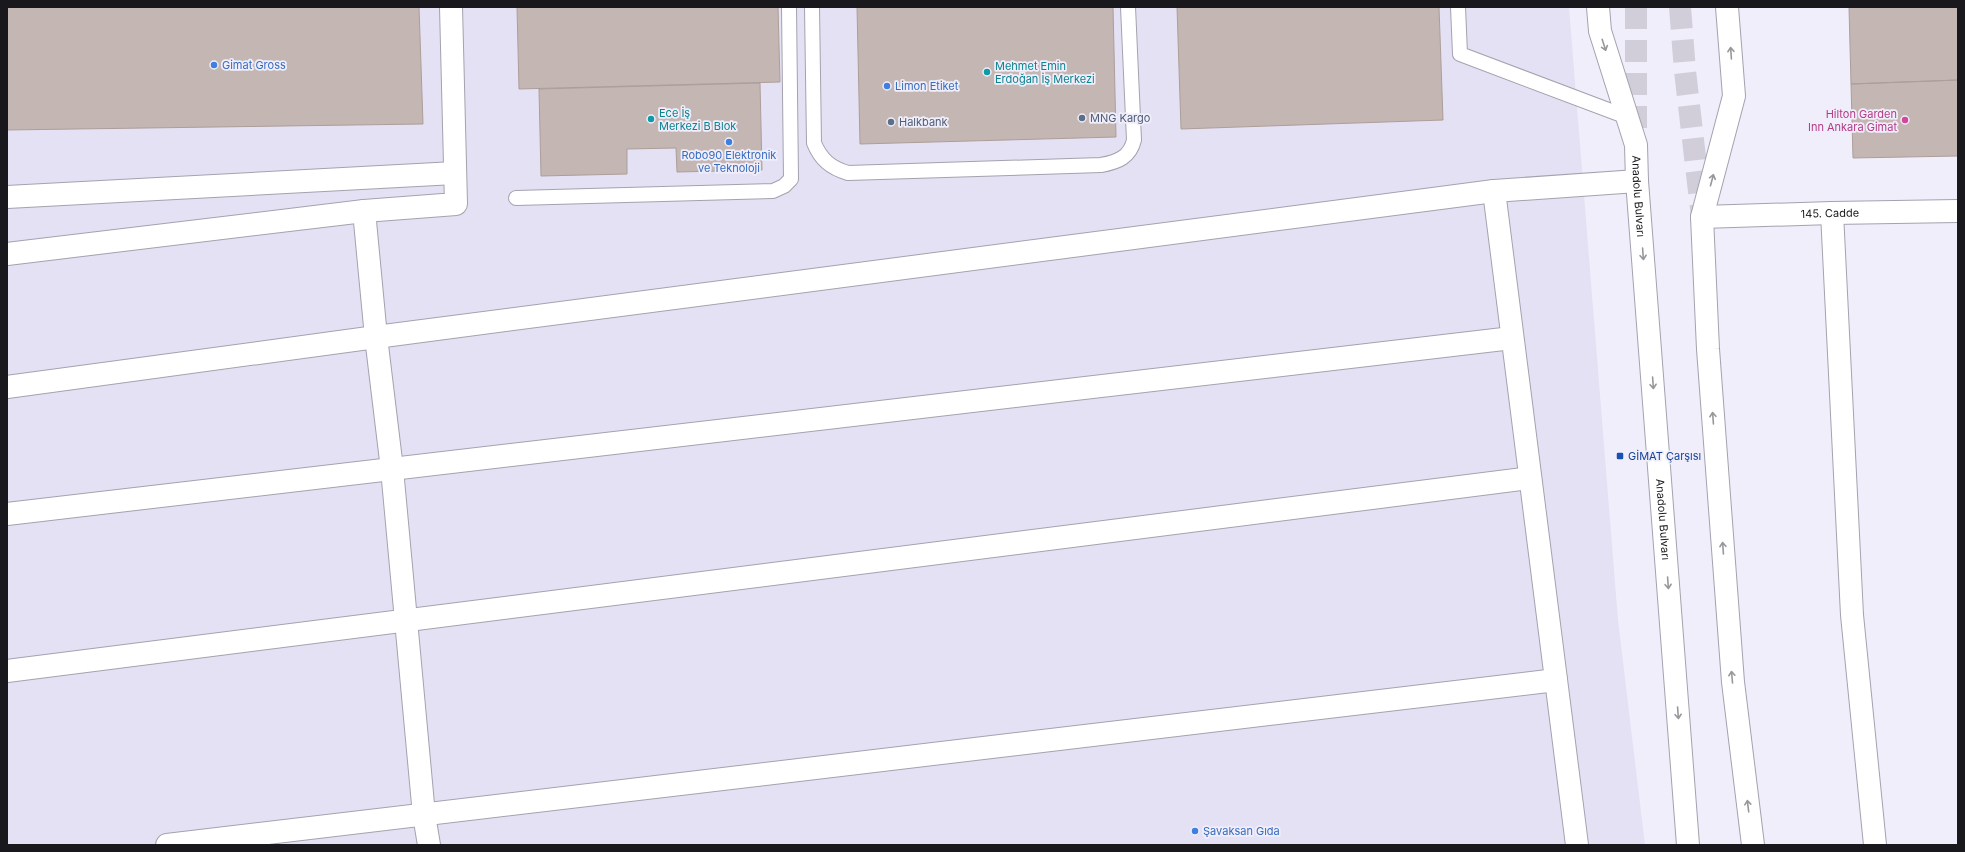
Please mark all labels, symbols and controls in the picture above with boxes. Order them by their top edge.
one-way arrow [1601,39,1609,51]
one-way arrow [1727,47,1734,60]
place label: Gimat Gross [222,58,286,72]
place label: Mehmet Emin Erdoğan İş Merkezi [995,59,1095,86]
marker: Gimat Gross [209,60,219,70]
marker: Mehmet Emin Erdoğan İş Merkezi [982,67,992,77]
place label: Limon Etiket [895,79,959,93]
marker: Limon Etiket [882,81,892,91]
place label: Ece İş Merkezi B Blok [659,106,736,133]
place label: Hilton Garden Inn Ankara Gimat [1808,107,1897,134]
place label: MNG Kargo [1090,111,1151,125]
marker: MNG Kargo [1077,113,1087,123]
marker: Ece İş Merkezi B Blok [646,114,656,124]
place label: Halkbank [899,115,948,129]
marker: Hilton Garden Inn Ankara Gimat [1900,115,1910,125]
marker: Halkbank [886,117,896,127]
marker: Robo90 Elektronik ve Teknoloji [724,137,734,147]
place label: Robo90 Elektronik ve Teknoloji [682,148,776,175]
street label: Anadolu Bulvarı [1629,155,1648,238]
one-way arrow [1708,173,1716,186]
street label: 145. Cadde [1801,206,1859,221]
one-way arrow [1639,247,1646,260]
one-way arrow [1649,377,1656,390]
one-way arrow [1710,412,1717,425]
place label: GİMAT Çarşısı [1628,449,1701,463]
marker: GİMAT Çarşısı [1615,451,1625,461]
street label: Anadolu Bulvarı [1653,478,1673,561]
one-way arrow [1719,542,1726,555]
one-way arrow [1664,576,1671,589]
one-way arrow [1729,671,1736,684]
one-way arrow [1674,706,1681,719]
one-way arrow [1744,800,1752,813]
place label: Şavaksan Gıda [1203,824,1280,838]
marker: Şavaksan Gıda [1190,826,1200,836]

